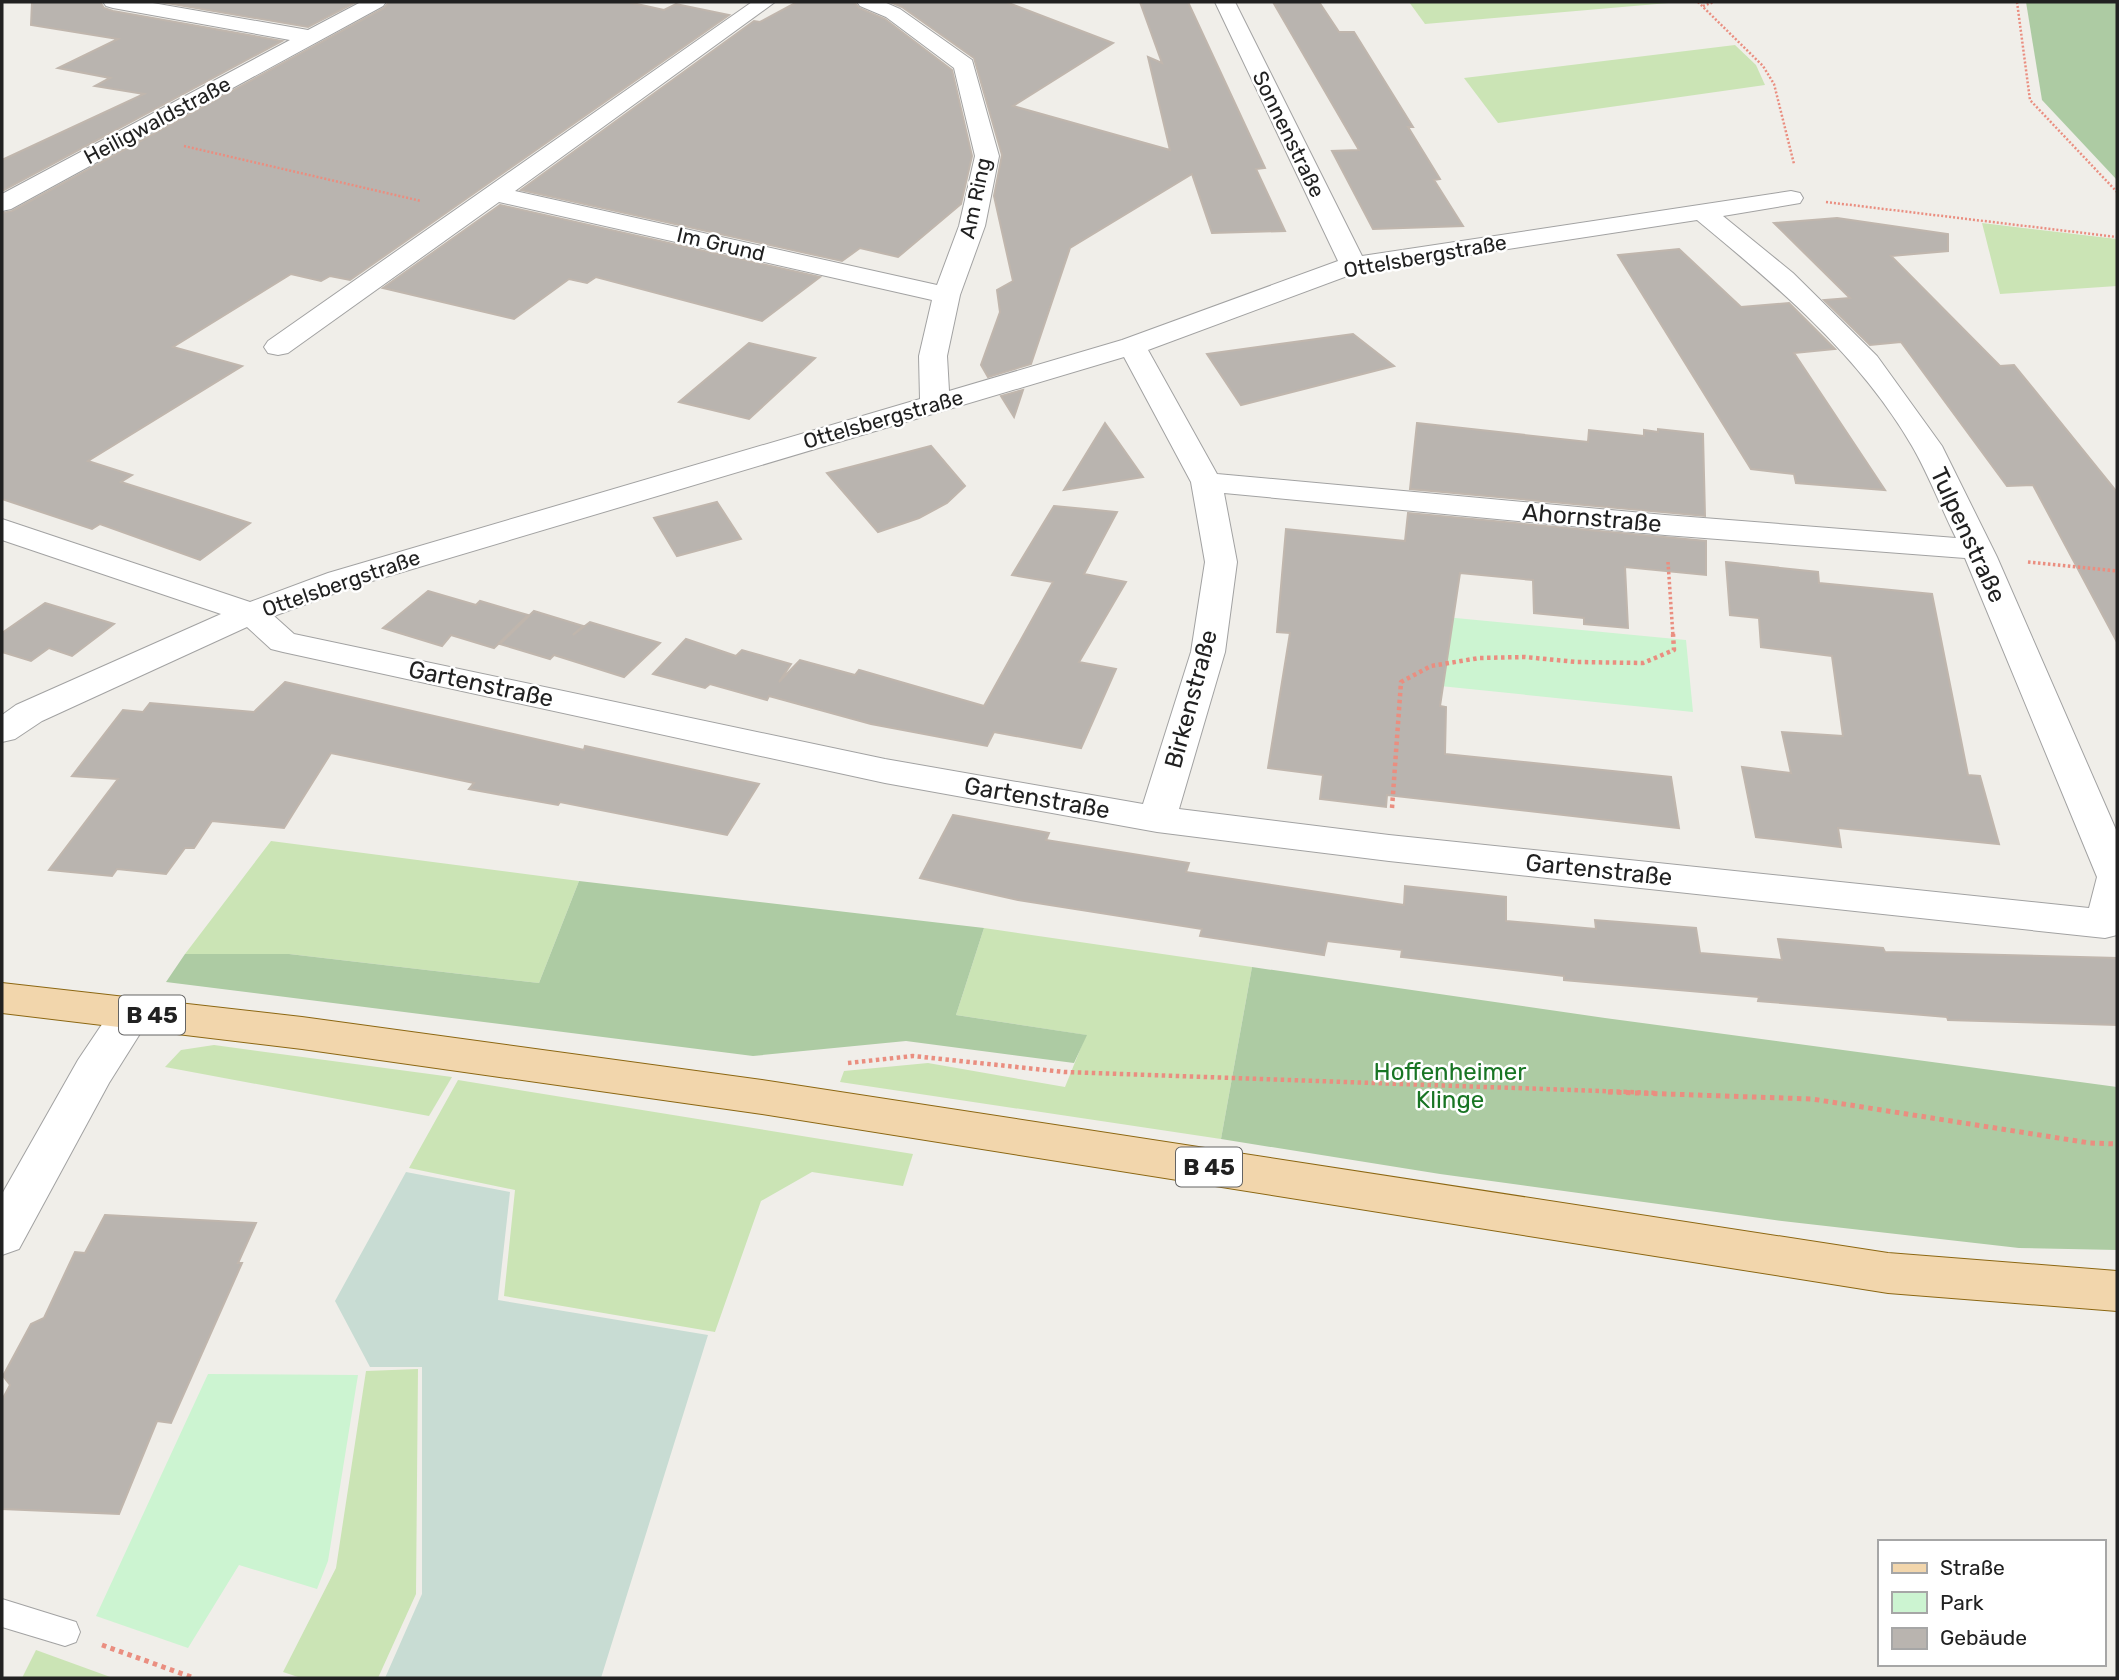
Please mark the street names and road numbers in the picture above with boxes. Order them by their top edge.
street label: Sonnenstraße [1248,67,1330,201]
street label: Heiligwaldstraße [79,71,235,169]
street label: Am Ring [954,155,996,241]
street label: Im Grund [674,222,768,266]
street label: Ottelsbergstraße [1341,229,1509,283]
street label: Ottelsbergstraße [800,384,966,454]
street label: Tulpenstraße [1924,463,2012,607]
street label: Ahornstraße [1521,498,1663,538]
street label: Ottelsbergstraße [259,544,423,622]
street label: Birkenstraße [1159,627,1223,771]
street label: Gartenstraße [406,655,556,713]
street label: Gartenstraße [962,771,1112,825]
street label: Gartenstraße [1524,848,1674,892]
road number: B 45 [119,996,185,1034]
road number: B 45 [1176,1148,1242,1186]

